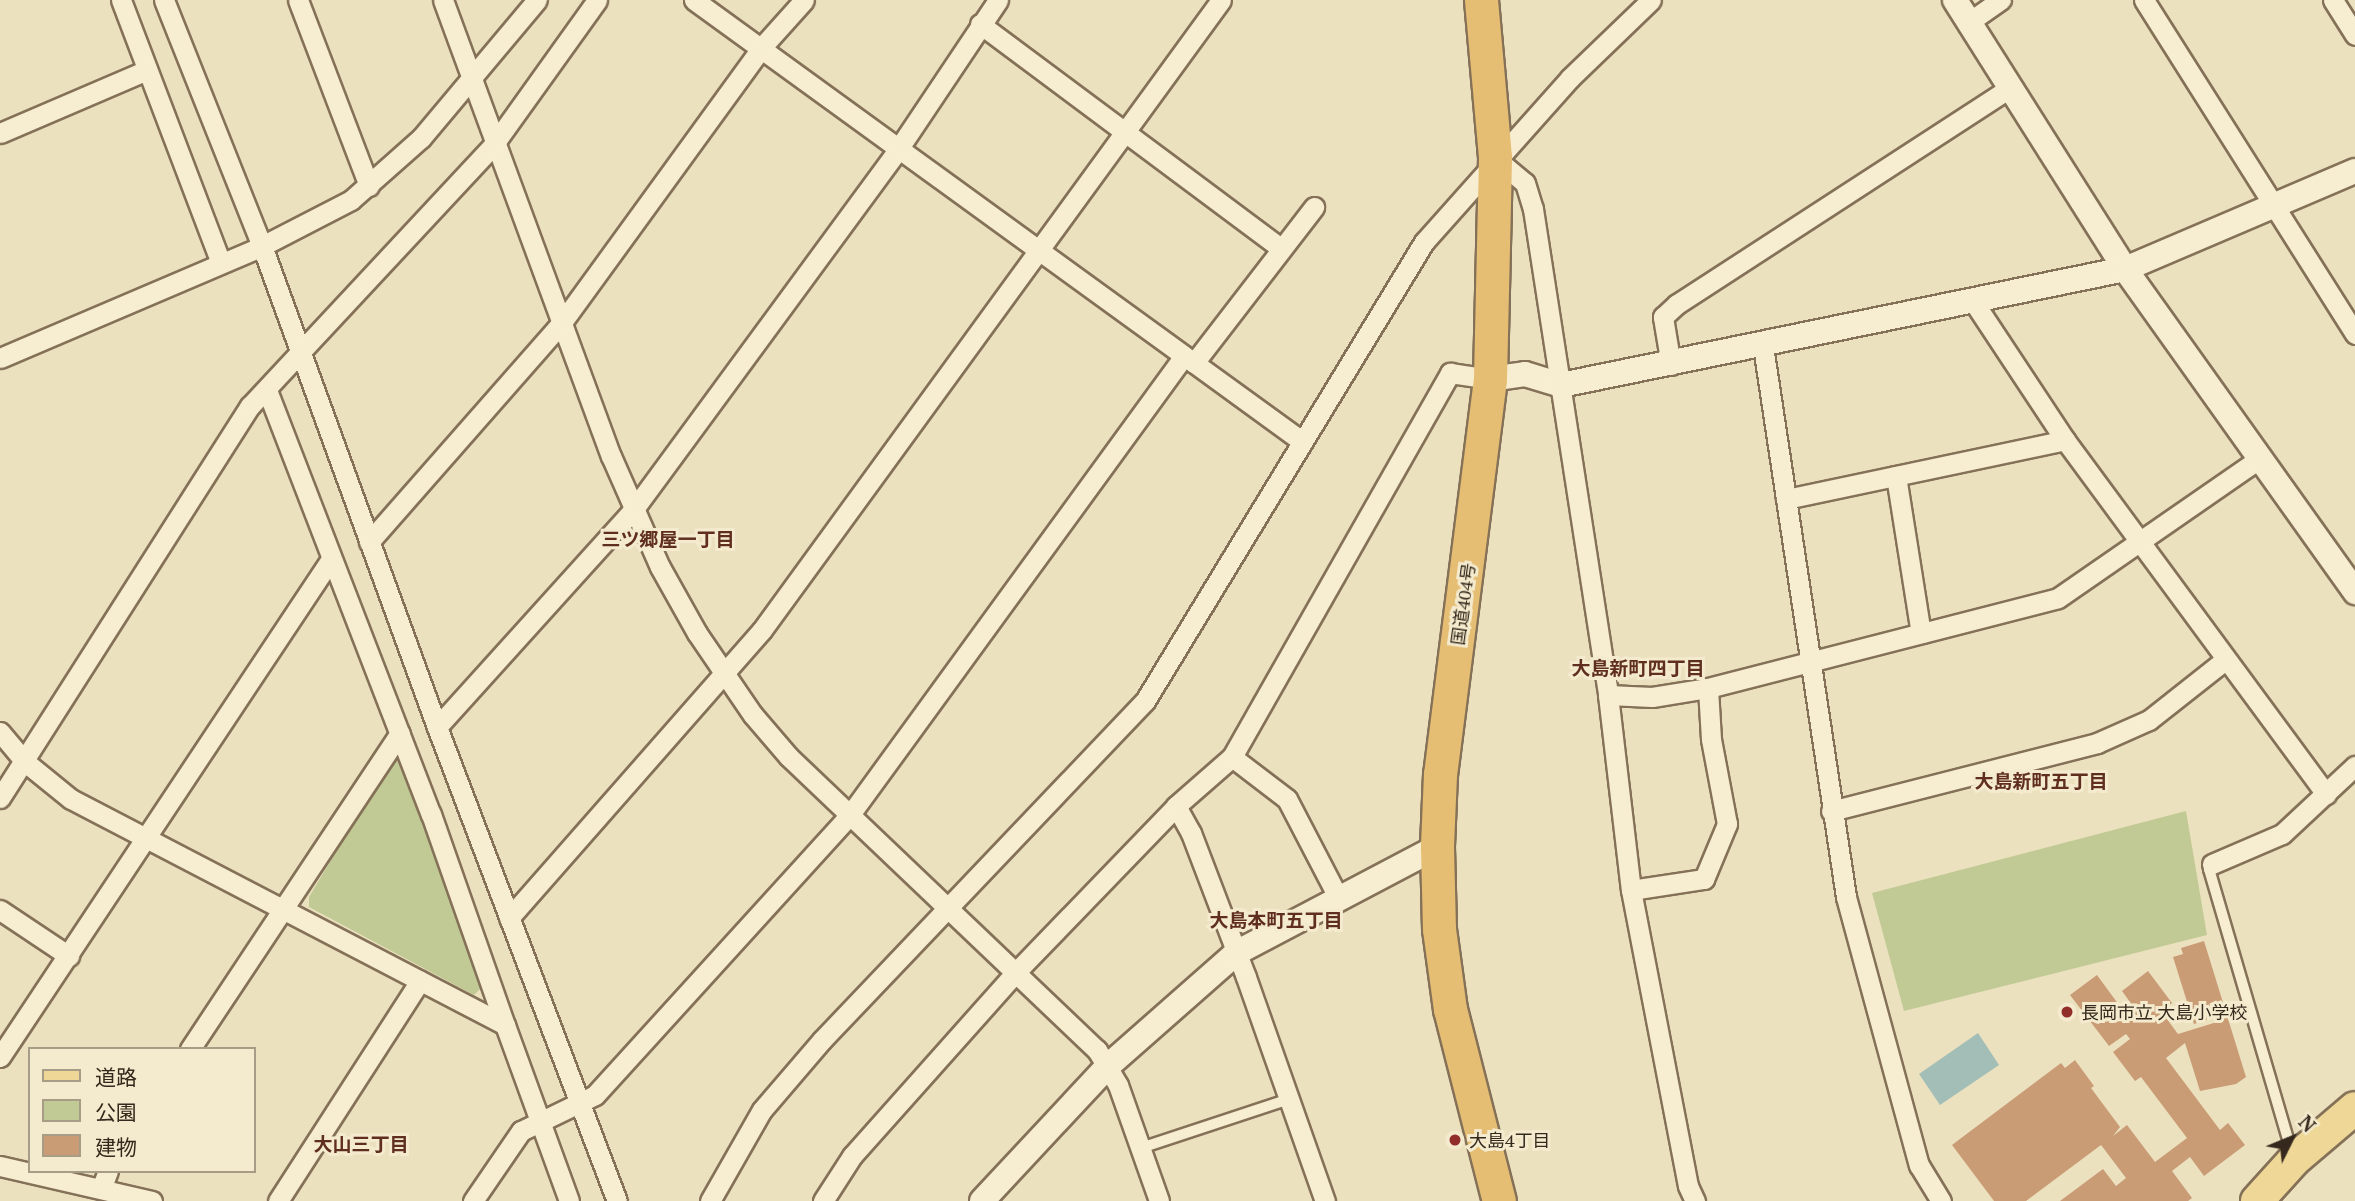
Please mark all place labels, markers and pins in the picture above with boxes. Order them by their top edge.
place label: 長岡市立 大島小学校 [2081,1001,2247,1023]
marker: 長岡市立 大島小学校 [2059,1004,2075,1020]
place label: 大島4丁目 [1469,1129,1551,1151]
marker: 大島4丁目 [1447,1132,1463,1148]

